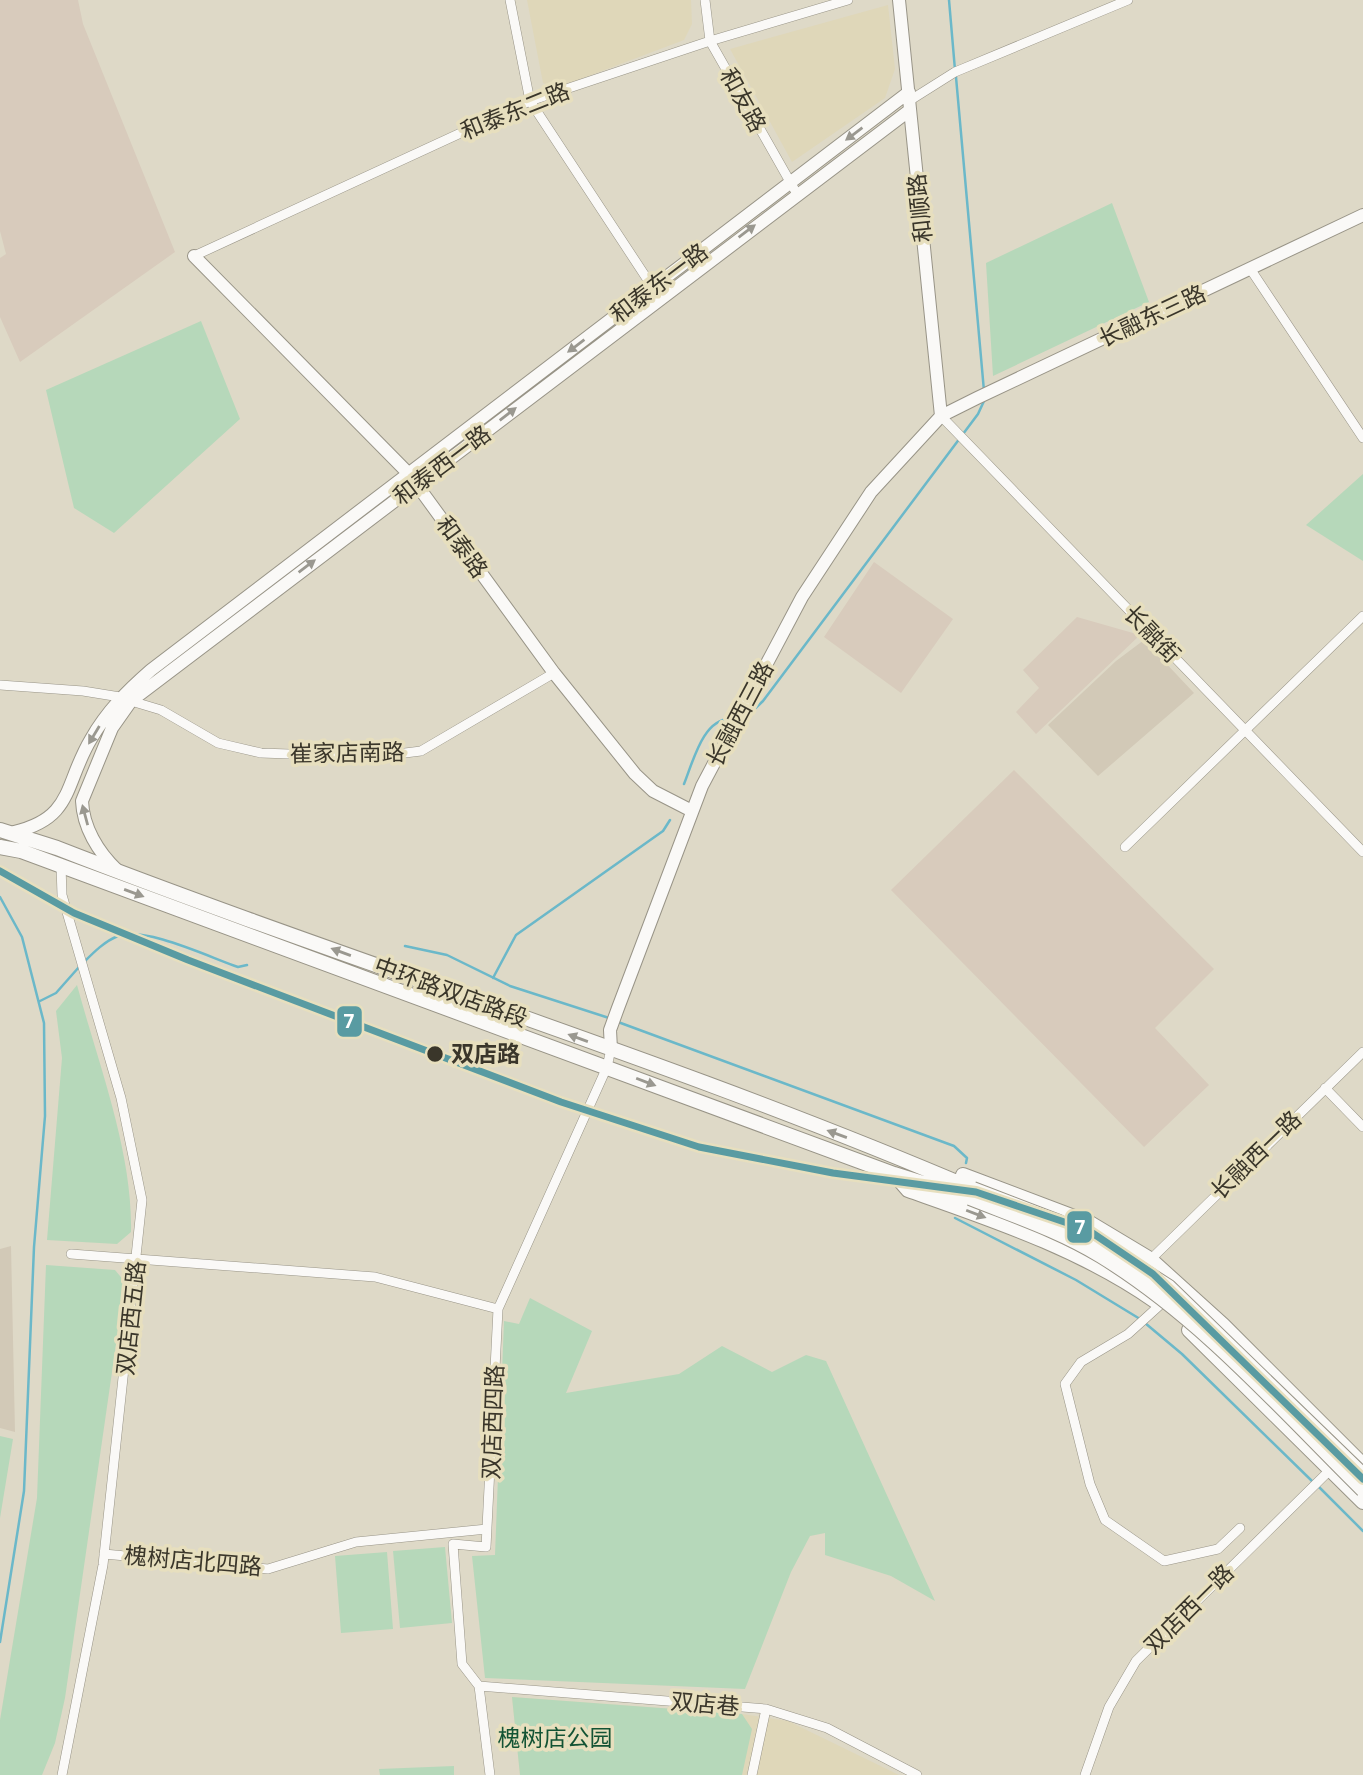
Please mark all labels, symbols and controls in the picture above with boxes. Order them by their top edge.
street label: 和友路 [713,62,775,137]
street label: 和泰东二路 [455,74,574,146]
one-way arrow [846,126,864,141]
street label: 和顺路 [899,172,939,244]
one-way arrow [738,224,757,238]
street label: 和泰东一路 [603,235,714,330]
street label: 长融东三路 [1093,276,1210,354]
one-way arrow [568,339,586,354]
one-way arrow [499,406,517,421]
street label: 和泰西一路 [386,417,497,512]
street label: 和泰路 [430,509,496,584]
one-way arrow [298,559,317,573]
street label: 长融街 [1117,597,1188,669]
street label: 长融西三路 [698,655,780,772]
one-way arrow [88,725,101,744]
street label: 崔家店南路 [289,735,405,769]
one-way arrow [79,804,90,826]
one-way arrow [123,888,144,899]
one-way arrow [330,947,351,958]
street label: 中环路双店路段 [370,948,532,1034]
line badge: 7 [336,1005,363,1038]
text: 7 [344,1008,355,1034]
one-way arrow [568,1032,589,1043]
place label: 双店路 [451,1037,520,1069]
marker: 双店路 [425,1044,445,1064]
one-way arrow [636,1076,657,1087]
street label: 长融西一路 [1203,1103,1308,1206]
one-way arrow [827,1128,848,1139]
one-way arrow [965,1209,986,1220]
line badge: 7 [1066,1210,1093,1244]
text: 7 [1075,1214,1086,1240]
street label: 双店西五路 [108,1259,152,1377]
street label: 双店西四路 [474,1364,510,1480]
street label: 槐树店北四路 [123,1538,263,1582]
street label: 双店西一路 [1136,1556,1240,1660]
street label: 双店巷 [669,1684,741,1722]
park label: 槐树店公园 [498,1721,613,1753]

